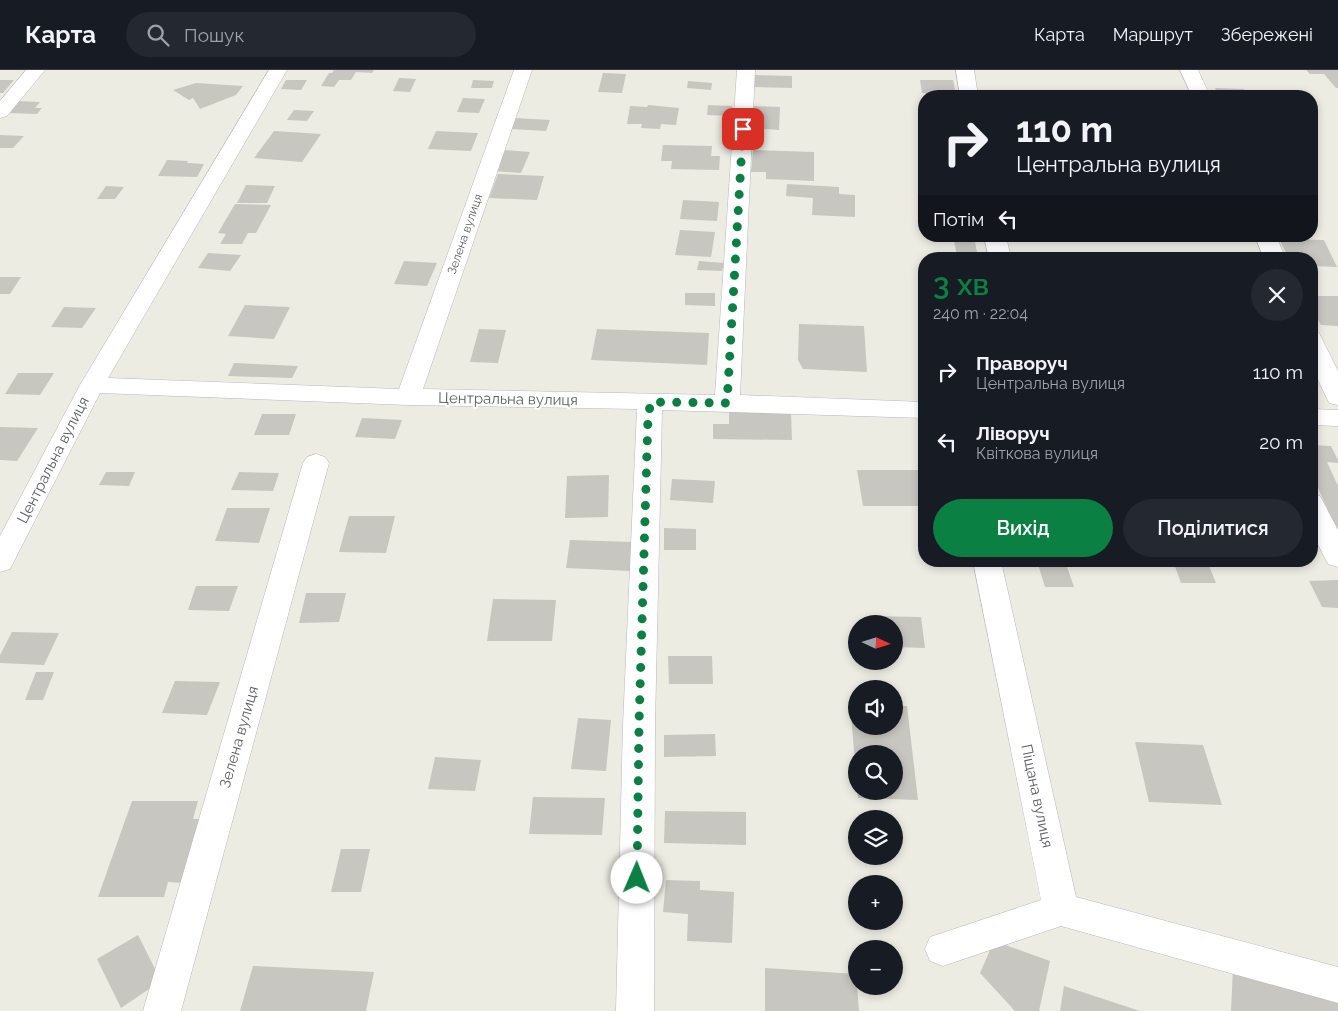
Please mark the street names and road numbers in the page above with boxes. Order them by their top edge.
street label: Зелена вулиця [445,192,485,276]
street label: Центральна вулиця [438,389,578,409]
street label: Центральна вулиця [13,394,93,526]
street label: Зелена вулиця [216,684,262,790]
street label: Піщана вулиця [1017,743,1057,849]

